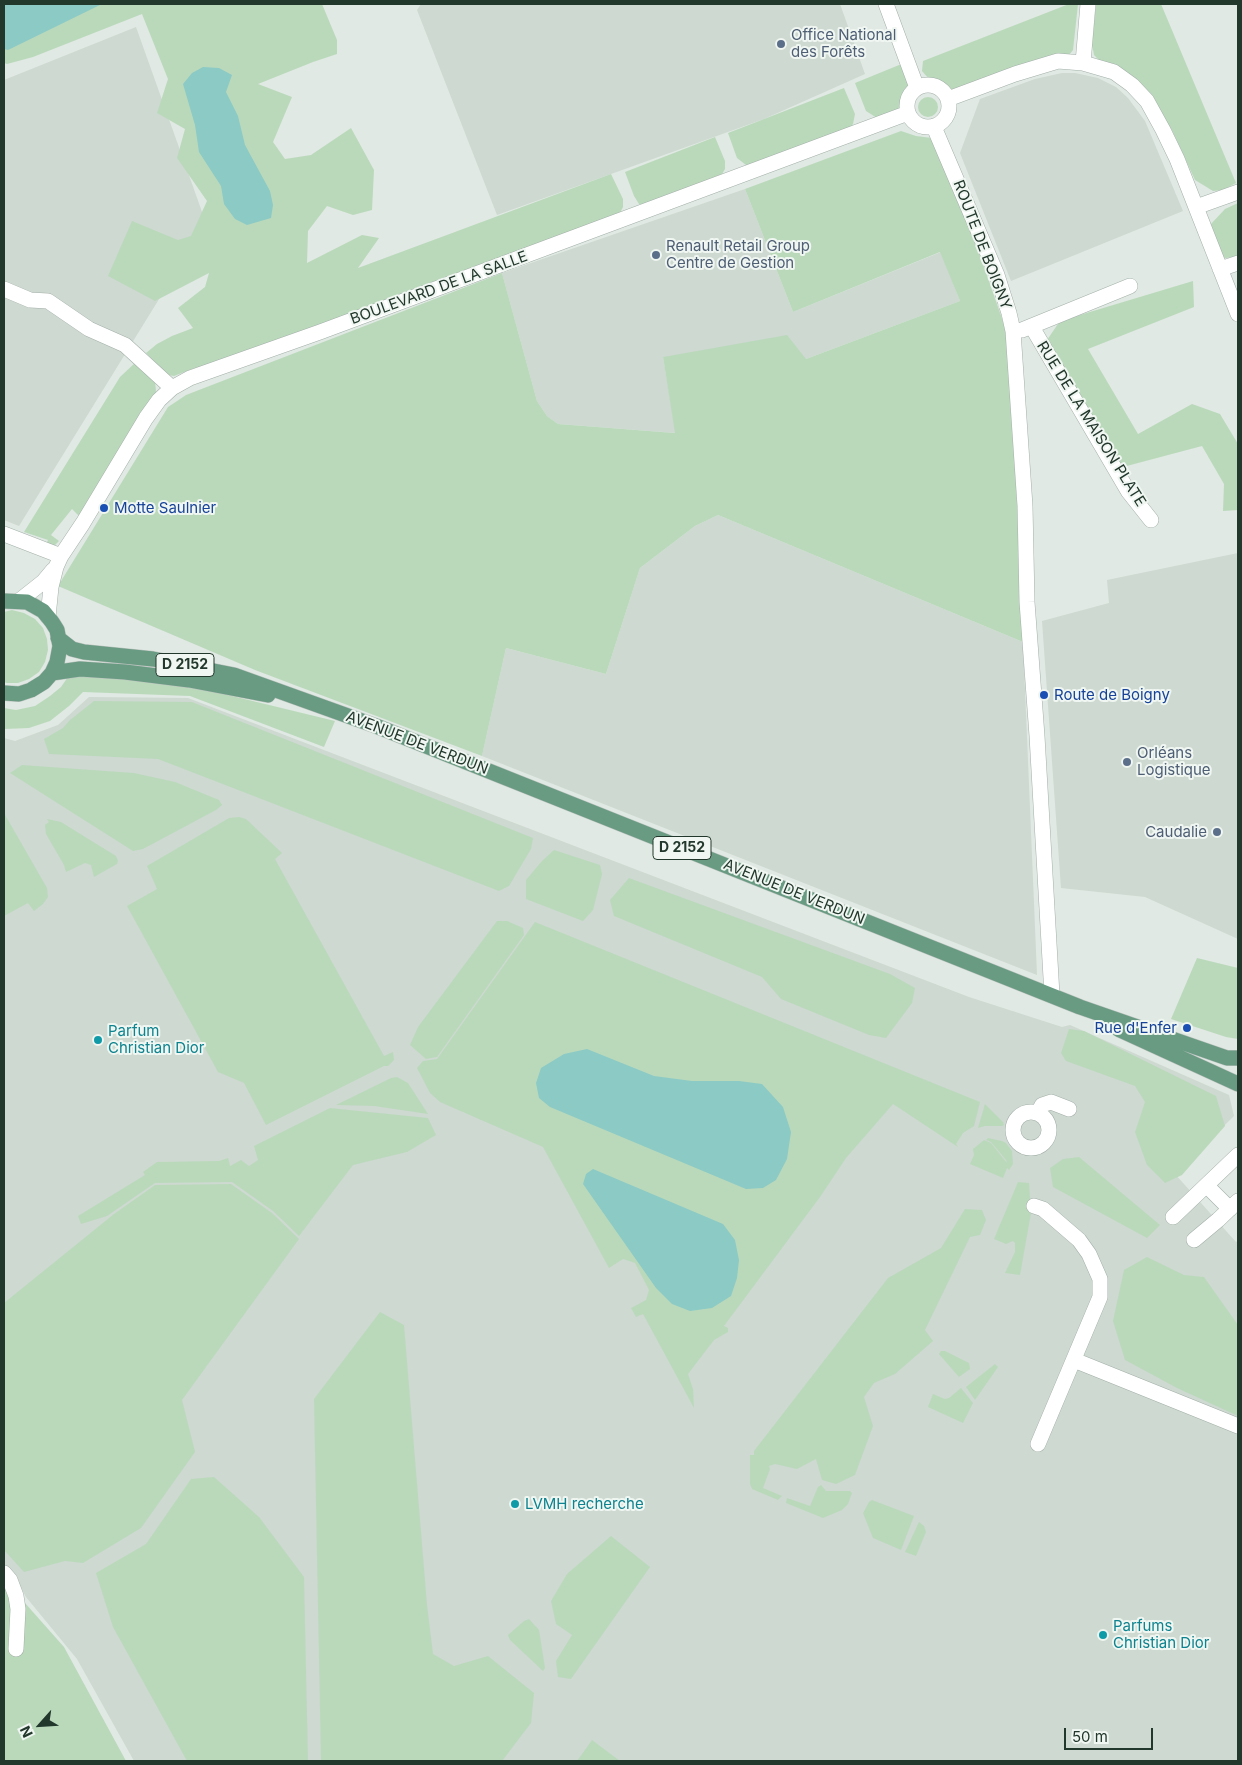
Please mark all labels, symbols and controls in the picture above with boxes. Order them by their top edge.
place label: Office National des Forêts [791,26,896,61]
marker: Office National des Forêts [775,38,787,50]
street label: ROUTE DE BOIGNY [949,178,1015,312]
place label: Renault Retail Group Centre de Gestion [666,237,810,272]
street label: BOULEVARD DE LA SALLE [348,247,530,329]
marker: Renault Retail Group Centre de Gestion [650,249,662,261]
street label: RUE DE LA MAISON PLATE [1033,338,1149,510]
place label: Motte Saulnier [114,499,216,517]
marker: Motte Saulnier [98,502,110,514]
road number: D 2152 [156,654,214,676]
place label: Route de Boigny [1054,686,1170,704]
marker: Route de Boigny [1038,689,1050,701]
street label: AVENUE DE VERDUN [343,708,491,778]
place label: Orléans Logistique [1137,744,1211,779]
marker: Orléans Logistique [1121,756,1133,768]
place label: Caudalie [1145,823,1207,841]
marker: Caudalie [1211,826,1223,838]
road number: D 2152 [653,836,711,860]
street label: AVENUE DE VERDUN [721,855,867,929]
place label: Rue d'Enfer [1094,1019,1177,1037]
place label: Parfum Christian Dior [108,1022,204,1057]
marker: Rue d'Enfer [1181,1022,1193,1034]
marker: Parfum Christian Dior [92,1034,104,1046]
place label: LVMH recherche [525,1495,644,1513]
marker: LVMH recherche [509,1498,521,1510]
place label: Parfums Christian Dior [1113,1617,1209,1652]
marker: Parfums Christian Dior [1097,1629,1109,1641]
north arrow [15,1700,65,1750]
scale bar [1067,1718,1156,1750]
text: N [16,1723,36,1740]
text: 50 m [1072,1727,1108,1746]

